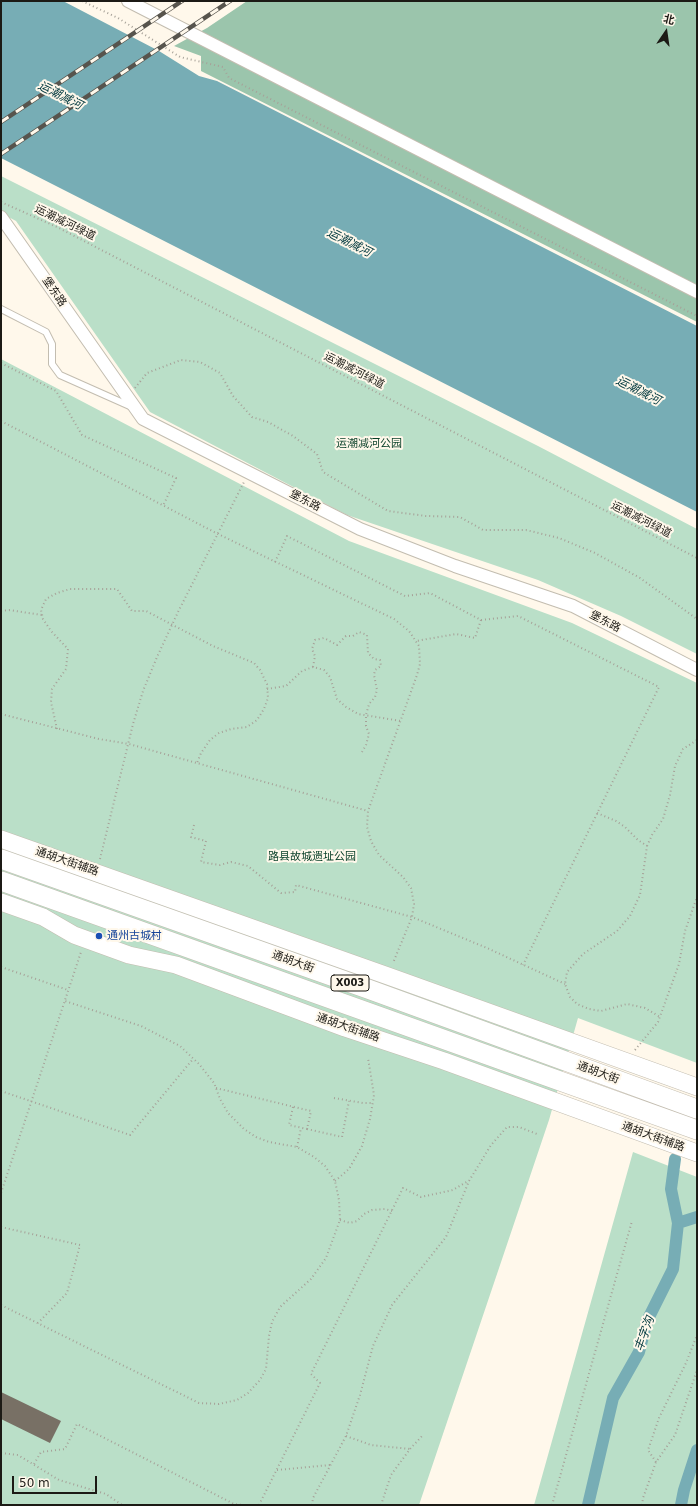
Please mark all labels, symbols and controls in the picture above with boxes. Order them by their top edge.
north arrow [646,12,686,52]
text: 北 [662,12,676,27]
water label: 运潮减河 [35,79,85,113]
street label: 运潮减河绿道 [32,203,98,243]
water label: 运潮减河 [324,226,374,260]
street label: 堡东路 [39,275,69,309]
street label: 运潮减河绿道 [322,350,386,392]
water label: 运潮减河 [613,374,663,408]
park label: 运潮减河公园 [336,437,402,451]
street label: 堡东路 [287,488,323,514]
street label: 运潮减河绿道 [609,499,673,541]
street label: 堡东路 [587,609,623,635]
street label: 通胡大街辅路 [34,845,100,879]
park label: 路县故城遗址公园 [268,850,356,864]
place label: 通州古城村 [107,929,162,943]
marker: 通州古城村 [94,931,104,941]
street label: 通胡大街 [270,948,316,976]
road number: X003 [331,975,369,991]
street label: 通胡大街辅路 [315,1011,381,1045]
street label: 通胡大街 [575,1059,621,1087]
street label: 通胡大街辅路 [620,1120,686,1154]
water label: 丰字沟 [632,1315,658,1353]
scale bar [14,1468,99,1494]
text: 50 m [19,1476,50,1490]

